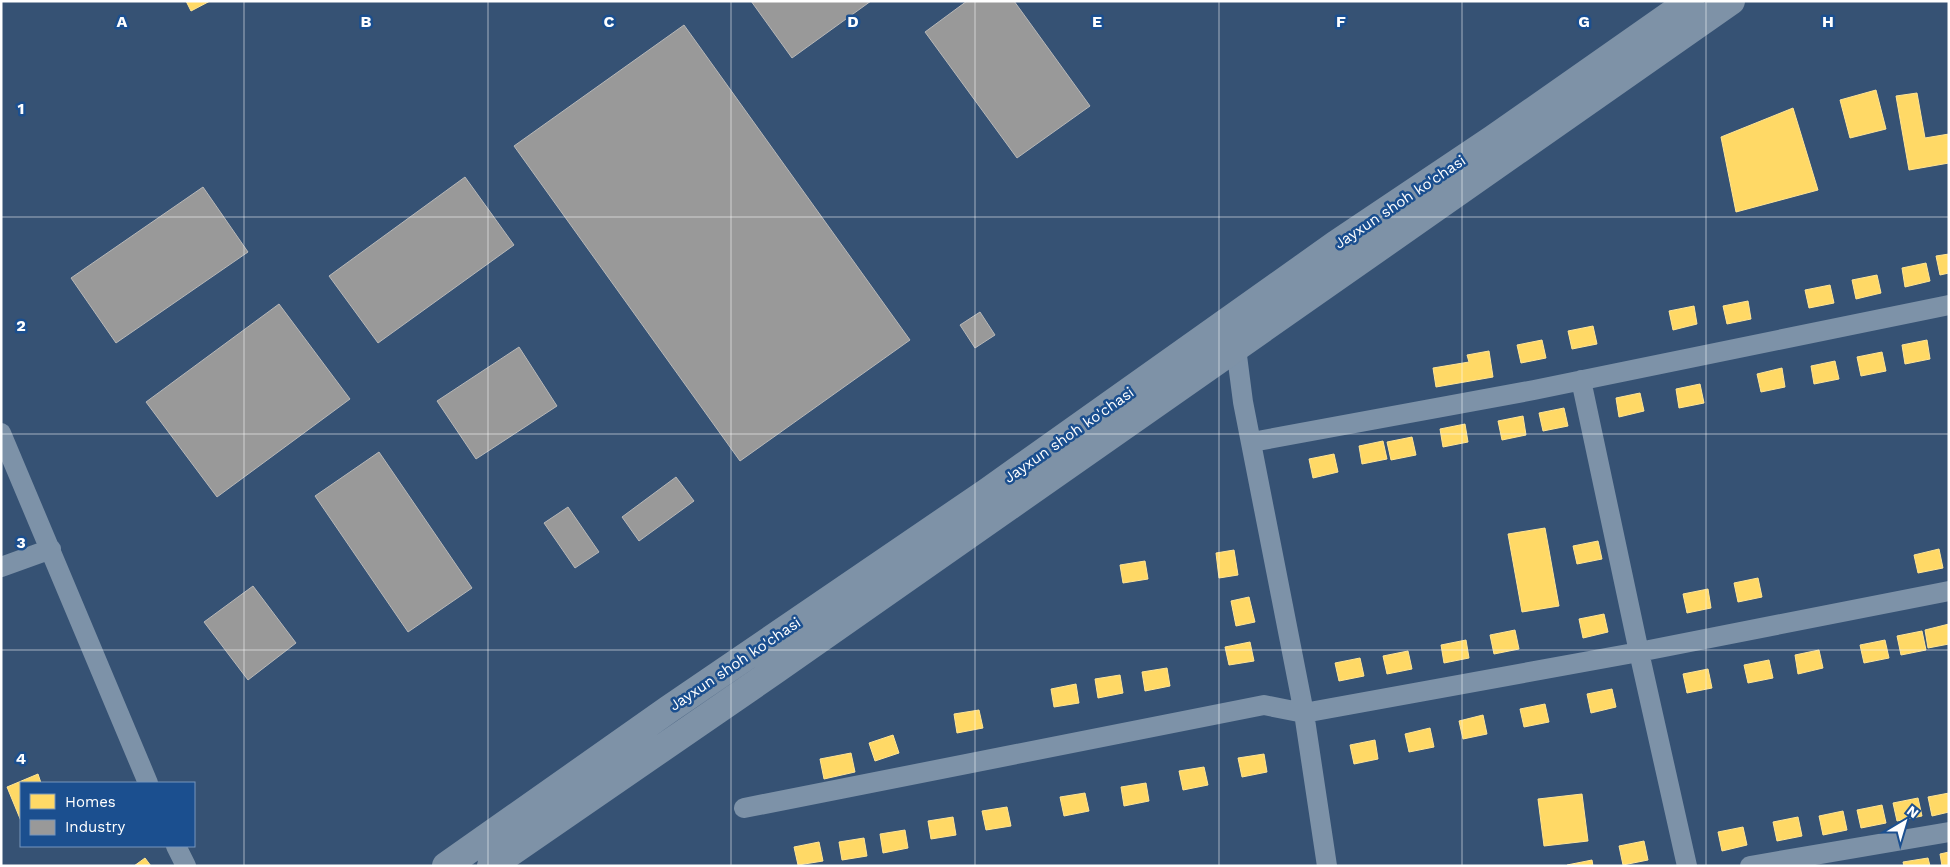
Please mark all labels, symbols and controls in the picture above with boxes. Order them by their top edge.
text: A [117,12,128,31]
text: B [361,12,372,31]
text: C [604,12,615,31]
text: D [847,12,859,31]
text: E [1092,12,1102,31]
text: F [1336,12,1346,31]
text: G [1578,12,1590,31]
text: H [1822,12,1834,31]
text: 1 [18,99,24,118]
street label: Jayxun shoh ko'chasi [1331,151,1469,253]
text: 2 [16,316,26,335]
street label: Jayxun shoh ko'chasi [1001,383,1137,487]
text: 3 [16,533,26,552]
street label: Jayxun shoh ko'chasi [666,613,804,715]
text: 4 [16,749,26,768]
legend [20,782,195,847]
text: Homes [65,793,116,811]
north arrow [1880,797,1930,847]
text: N [1904,802,1922,821]
text: Industry [65,818,126,836]

